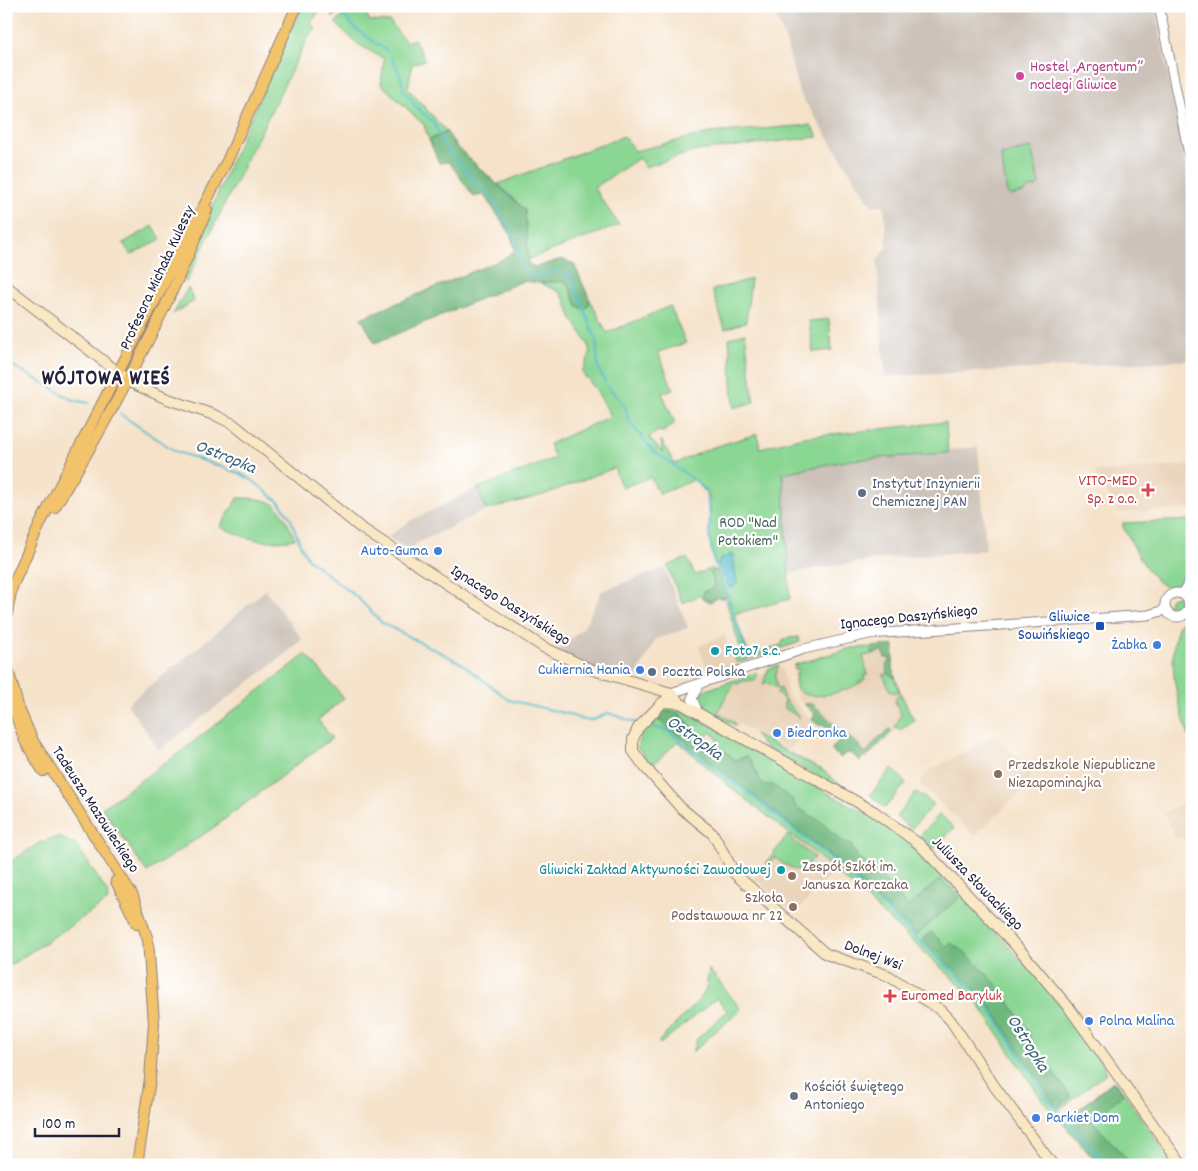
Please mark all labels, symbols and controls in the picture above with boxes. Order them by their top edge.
place label: Hostel „Argentum” noclegi Gliwice [1030,56,1143,97]
marker: Hostel „Argentum” noclegi Gliwice [1014,70,1026,82]
street label: Profesora Michała Kuleszy [114,201,202,354]
district label: WÓJTOWA WIEŚ [42,365,170,395]
water label: Ostropka [191,435,260,482]
place label: VITO-MED Sp. z o.o. [1078,470,1137,511]
place label: Instytut Inżynierii Chemicznej PAN [872,473,980,514]
marker: VITO-MED Sp. z o.o. [1141,483,1155,497]
marker: Instytut Inżynierii Chemicznej PAN [856,487,868,499]
park label: ROD "Nad Potokiem" [718,512,778,553]
place label: Auto-Guma [360,540,428,563]
marker: Auto-Guma [432,545,444,557]
street label: Ignacego Daszyńskiego [445,560,575,652]
street label: Ignacego Daszyńskiego [839,599,979,637]
place label: Gliwice Sowińskiego [1018,606,1090,647]
marker: Gliwice Sowińskiego [1094,620,1106,632]
place label: Żabka [1111,634,1147,657]
marker: Żabka [1151,639,1163,651]
place label: Foto7 s.c. [725,640,781,663]
marker: Foto7 s.c. [709,645,721,657]
place label: Cukiernia Hania [538,659,630,682]
place label: Poczta Polska [662,661,745,684]
marker: Cukiernia Hania [634,664,646,676]
marker: Poczta Polska [646,666,658,678]
water label: Ostropka [661,711,728,768]
place label: Biedronka [787,722,847,745]
marker: Biedronka [771,727,783,739]
street label: Tadeusza Mazowieckiego [45,742,145,878]
place label: Przedszkole Niepubliczne Niezapominajka [1008,754,1156,795]
marker: Przedszkole Niepubliczne Niezapominajka [992,768,1004,780]
street label: Juliusza Słowackiego [926,832,1028,936]
place label: Zespół Szkół im. Janusza Korczaka [802,856,909,897]
place label: Gliwicki Zakład Aktywności Zawodowej [539,859,771,882]
marker: Gliwicki Zakład Aktywności Zawodowej [775,864,787,876]
marker: Zespół Szkół im. Janusza Korczaka [786,870,798,882]
place label: Szkoła Podstawowa nr 22 [671,887,783,928]
marker: Szkoła Podstawowa nr 22 [787,901,799,913]
street label: Dolnej Wsi [841,934,905,978]
place label: Euromed Baryluk [901,985,1002,1008]
marker: Euromed Baryluk [883,989,897,1003]
place label: Polna Malina [1099,1010,1175,1033]
water label: Ostropka [1000,1011,1055,1079]
marker: Polna Malina [1083,1015,1095,1027]
place label: Kościół świętego Antoniego [804,1076,904,1117]
marker: Kościół świętego Antoniego [788,1090,800,1102]
scale bar [35,1106,119,1138]
place label: Parkiet Dom [1046,1107,1119,1130]
marker: Parkiet Dom [1030,1112,1042,1124]
text: 100 m [42,1114,75,1136]

